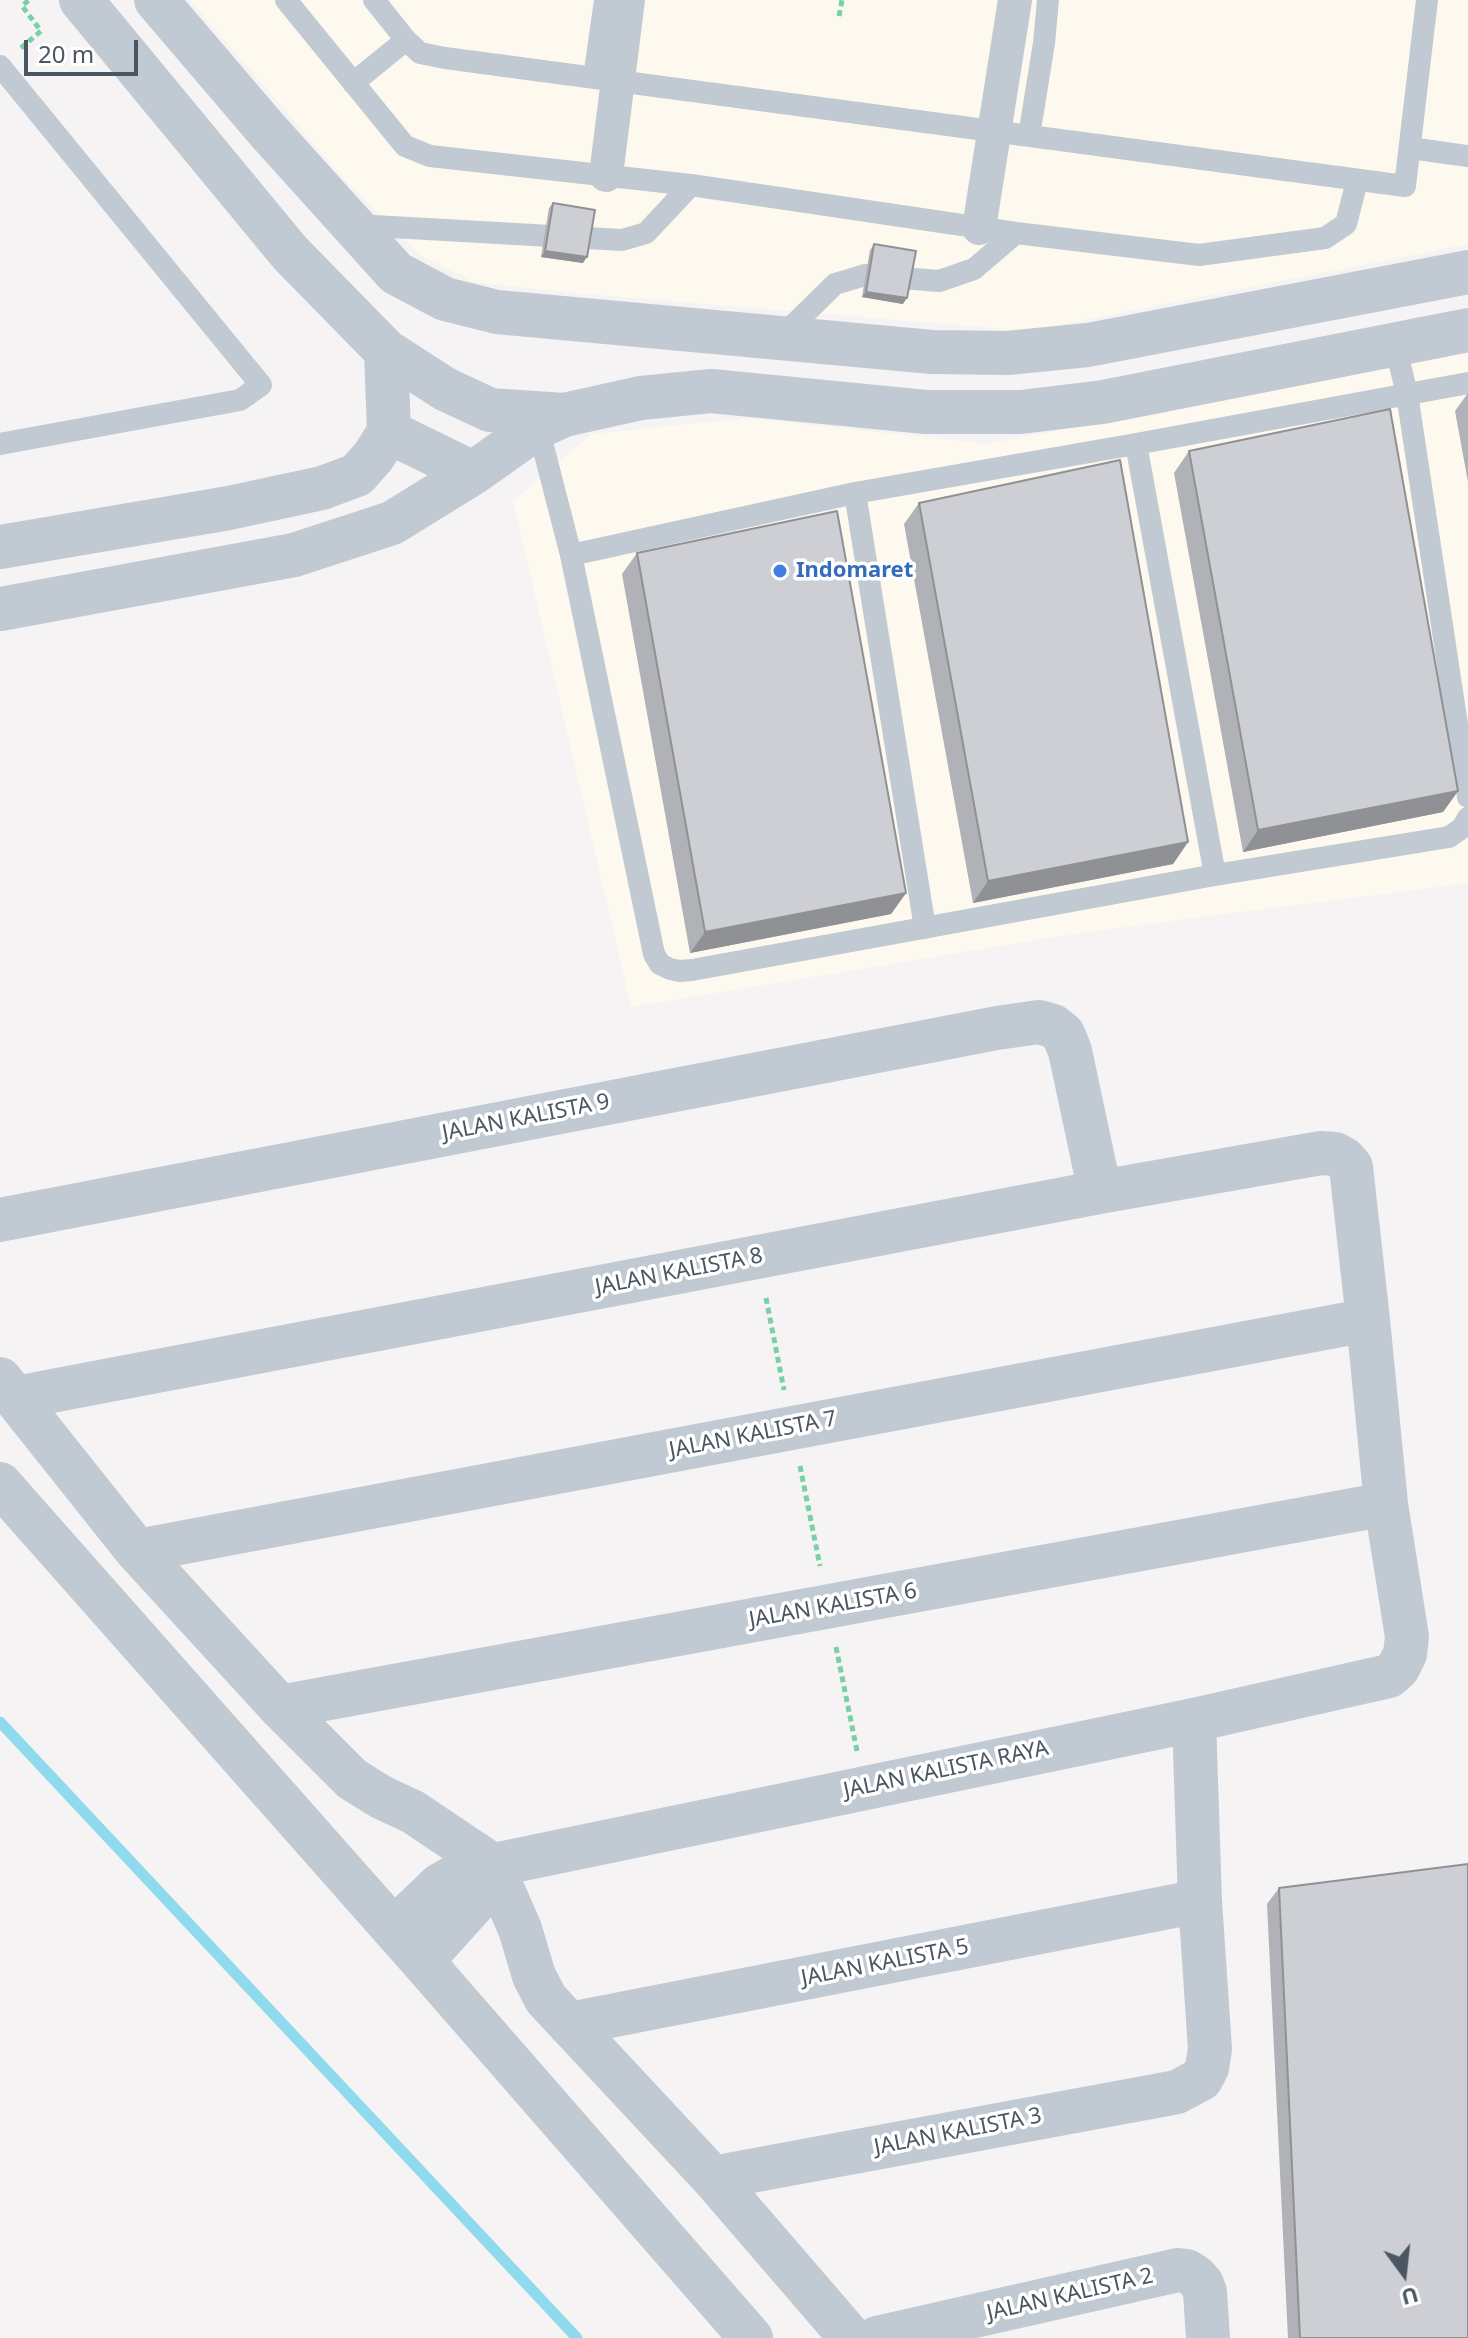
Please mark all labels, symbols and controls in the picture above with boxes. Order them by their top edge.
scale bar [28,24,142,74]
text: 20 m [38,37,94,70]
place label: Indomaret [796,558,913,584]
marker: Indomaret [771,562,789,580]
street label: JALAN KALISTA 9 [440,1089,612,1147]
street label: JALAN KALISTA 8 [593,1243,765,1301]
street label: JALAN KALISTA 7 [667,1406,839,1464]
street label: JALAN KALISTA 6 [747,1578,919,1634]
street label: JALAN KALISTA RAYA [841,1735,1051,1805]
street label: JALAN KALISTA 5 [799,1934,971,1992]
street label: JALAN KALISTA 3 [872,2103,1044,2161]
north arrow [1364,2234,1444,2314]
street label: JALAN KALISTA 2 [984,2263,1156,2327]
text: U [1398,2281,1422,2314]

